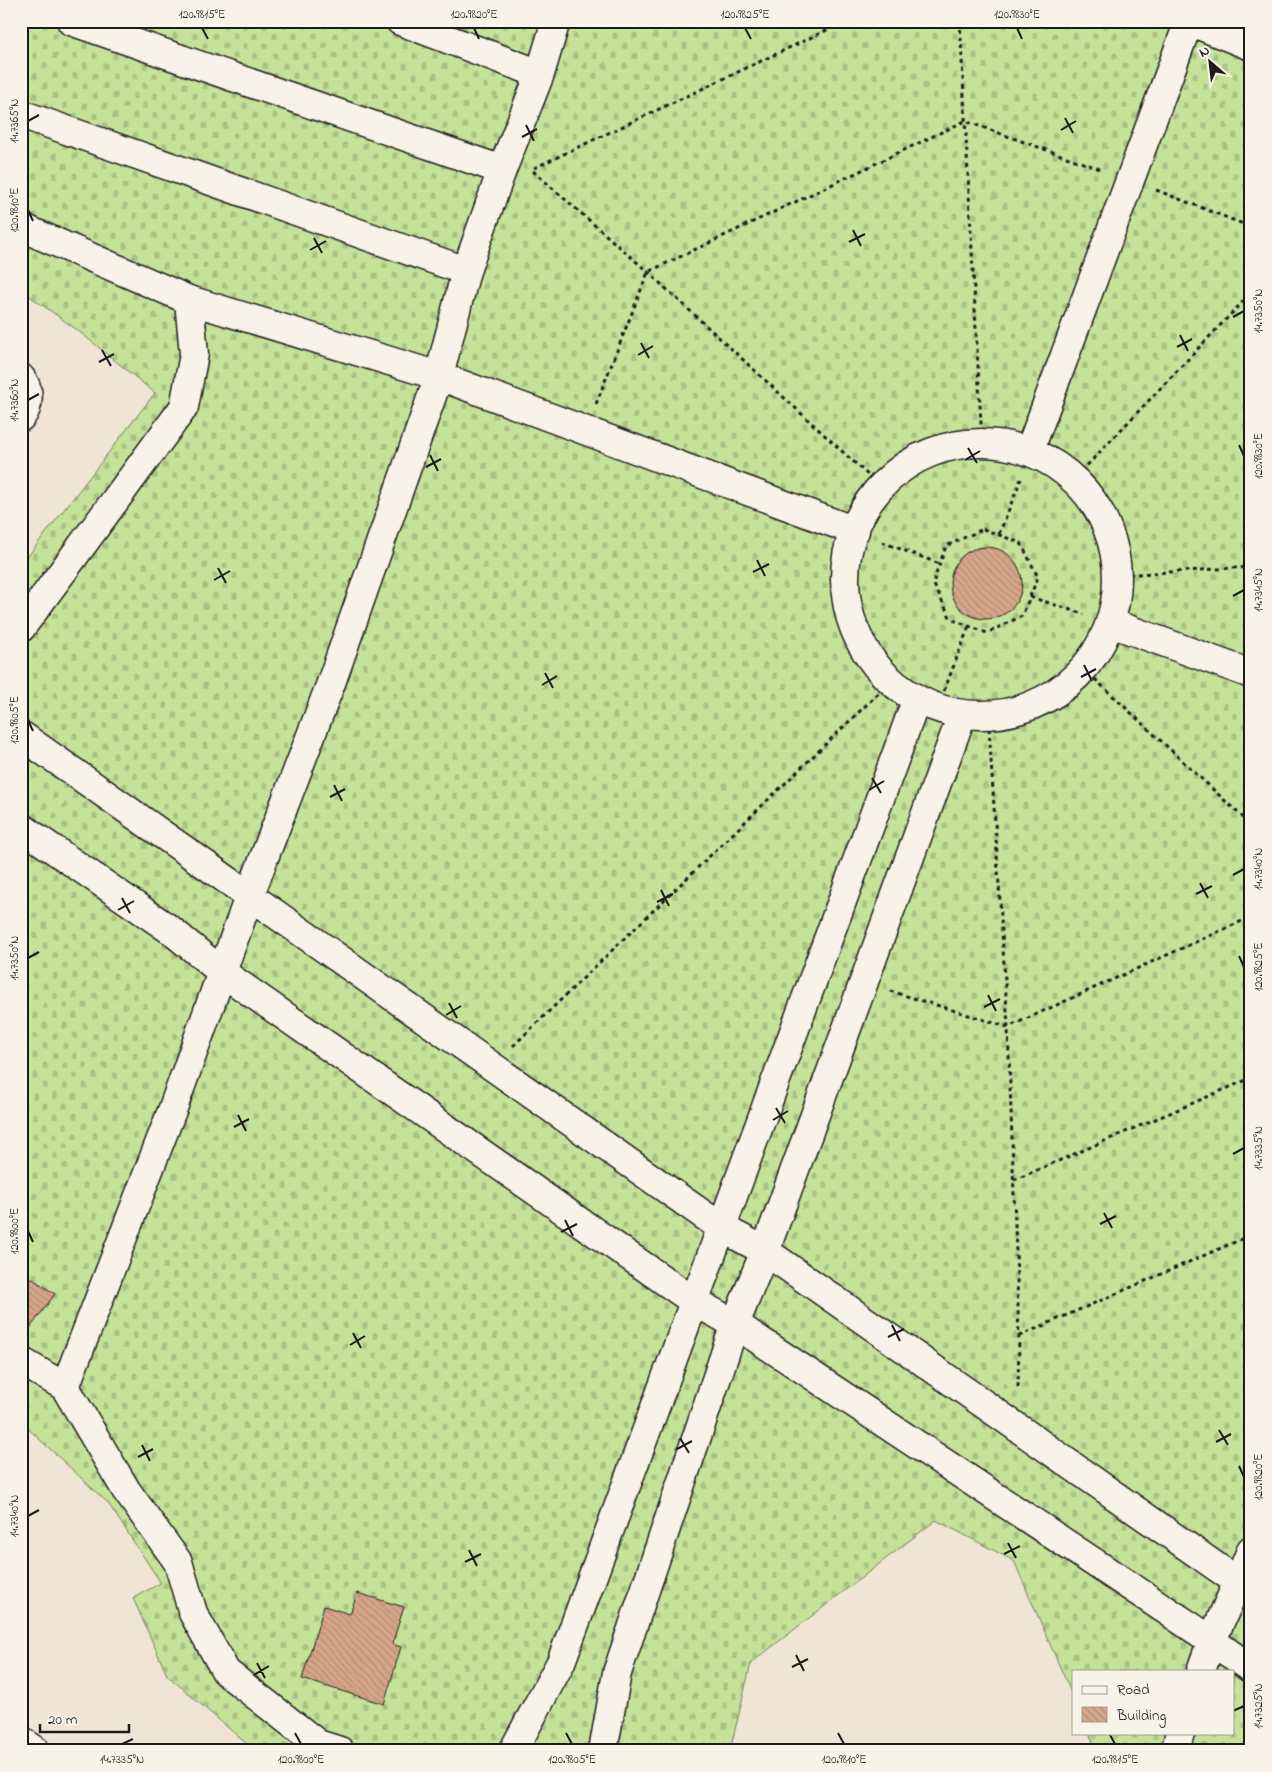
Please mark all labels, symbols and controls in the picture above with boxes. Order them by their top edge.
text: 120.9815°E [179,6,225,24]
text: 120.9820°E [450,6,498,24]
text: 120.9825°E [721,6,769,24]
text: 120.9830°E [994,6,1040,24]
north arrow [1184,38,1234,88]
text: N [1195,40,1214,63]
text: 14.7365°N [6,99,24,143]
text: 120.9810°E [6,187,24,233]
text: 14.7350°N [1250,289,1268,333]
text: 14.7360°N [6,379,24,421]
text: 120.9830°E [1250,433,1268,479]
text: 14.7345°N [1250,568,1268,612]
text: 120.9805°E [6,696,24,744]
text: 14.7340°N [1250,848,1268,890]
text: 14.7350°N [6,936,24,980]
text: 120.9825°E [1250,943,1268,991]
text: 14.7335°N [1250,1126,1268,1170]
text: 120.9800°E [6,1208,24,1254]
text: 120.9820°E [1250,1453,1268,1501]
text: 14.7340°N [6,1495,24,1537]
legend [1072,1670,1234,1734]
text: Road [1117,1679,1150,1701]
text: 14.7325°N [1250,1683,1268,1729]
scale bar [40,1702,129,1734]
text: Building [1116,1705,1166,1728]
text: 20 m [48,1709,78,1731]
text: 14.7335°N [100,1751,144,1769]
text: 120.9800°E [278,1751,324,1769]
text: 120.9805°E [548,1751,596,1769]
text: 120.9810°E [821,1751,867,1769]
text: 120.9815°E [1092,1751,1138,1769]

